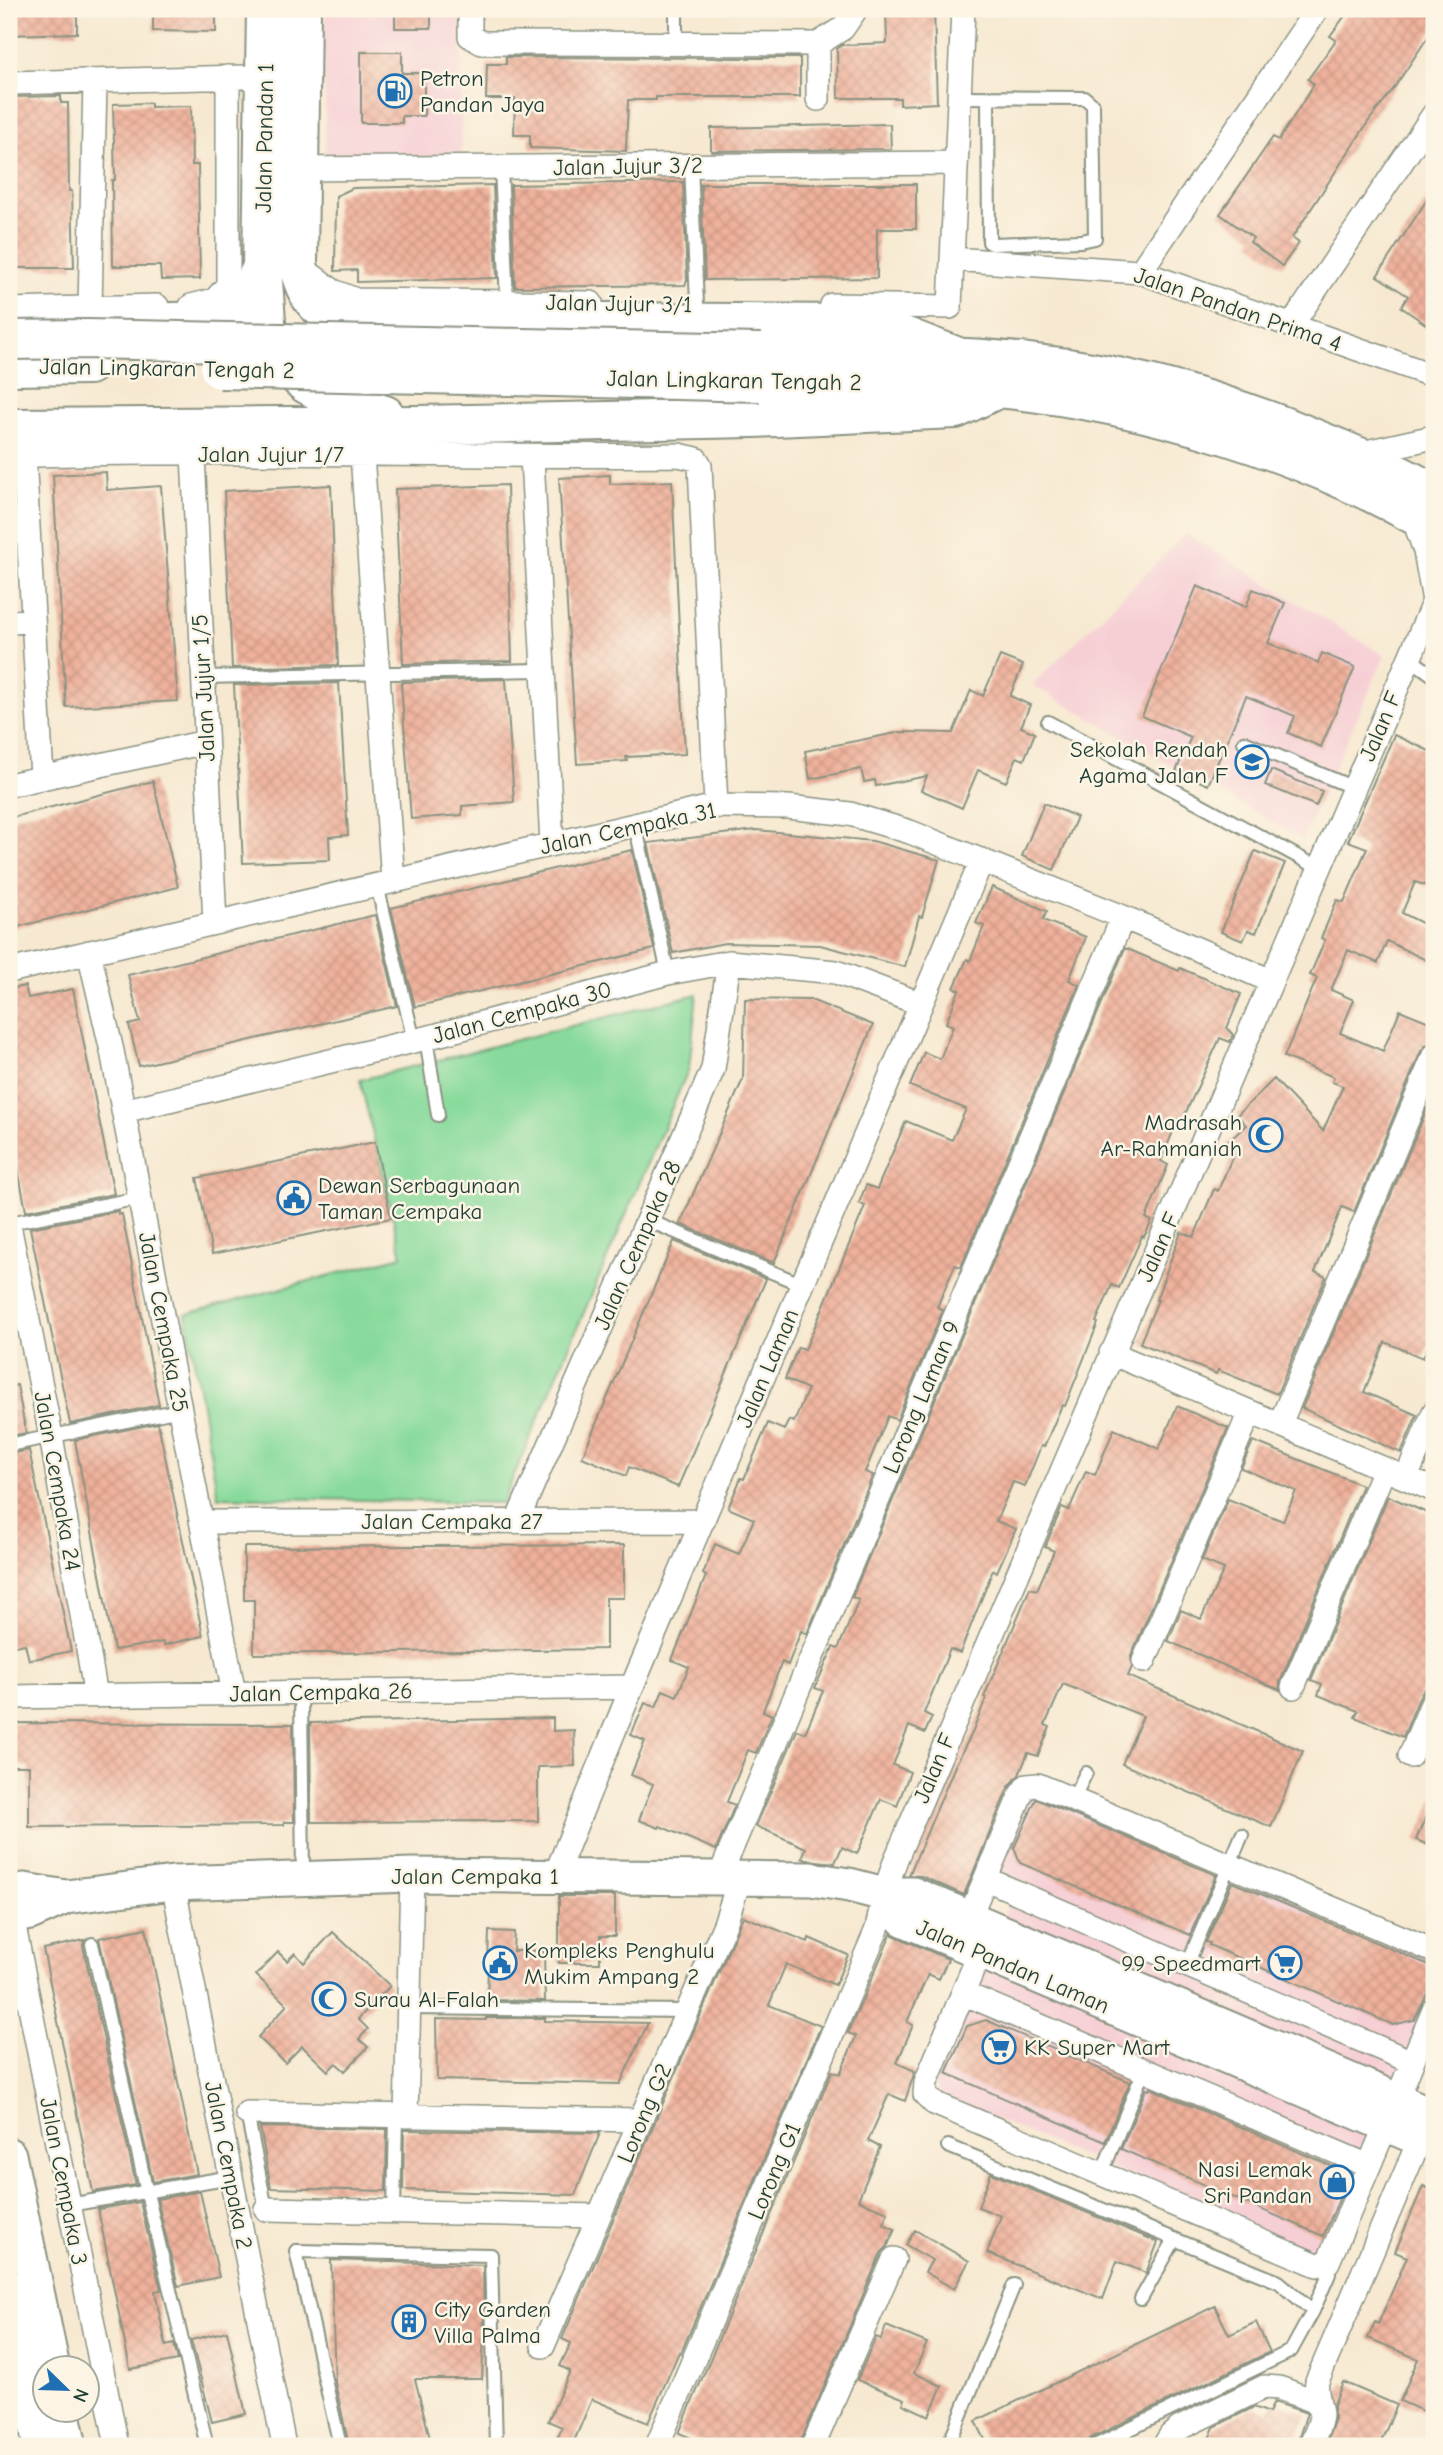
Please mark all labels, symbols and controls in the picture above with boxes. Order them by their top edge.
street label: Jalan Pandan 1 [250,63,279,213]
place label: Petron Pandan Jaya [420,65,545,118]
fuel station icon: Petron Pandan Jaya [376,72,414,110]
street label: Jalan Jujur 3/2 [553,152,703,181]
street label: Jalan Pandan Prima 4 [1131,261,1345,358]
street label: Jalan Jujur 3/1 [545,289,693,318]
street label: Jalan Lingkaran Tengah 2 [39,353,295,384]
street label: Jalan Lingkaran Tengah 2 [606,365,862,396]
street label: Jalan Jujur 1/7 [198,441,344,468]
street label: Jalan Jujur 1/5 [186,614,221,762]
street label: Jalan F [1354,687,1407,765]
place label: Sekolah Rendah Agama Jalan F [1070,736,1229,789]
school or university icon: Sekolah Rendah Agama Jalan F [1233,743,1271,781]
street label: Jalan Cempaka 31 [538,797,719,860]
street label: Jalan Cempaka 30 [430,976,615,1049]
place label: Madrasah Ar-Rahmaniah [1101,1109,1242,1162]
mosque icon: Madrasah Ar-Rahmaniah [1247,1116,1285,1154]
street label: Jalan Cempaka 28 [588,1156,687,1334]
place label: Dewan Serbagunaan Taman Cempaka [318,1172,520,1225]
public building icon: Dewan Serbagunaan Taman Cempaka [275,1179,313,1217]
street label: Jalan F [1131,1208,1186,1286]
street label: Jalan Cempaka 25 [133,1230,194,1415]
street label: Jalan Laman [730,1305,805,1432]
street label: Lorong Laman 9 [877,1317,966,1478]
street label: Jalan Cempaka 24 [28,1389,87,1573]
street label: Jalan Cempaka 27 [361,1508,543,1535]
street label: Jalan Cempaka 26 [229,1677,413,1708]
street label: Jalan F [908,1729,961,1807]
street label: Jalan Cempaka 1 [391,1863,559,1890]
street label: Jalan Pandan Laman [912,1914,1113,2019]
place label: Kompleks Penghulu Mukim Ampang 2 [524,1937,714,1990]
public building icon: Kompleks Penghulu Mukim Ampang 2 [481,1944,519,1982]
supermarket icon: 99 Speedmart [1266,1944,1304,1982]
place label: 99 Speedmart [1121,1950,1261,1977]
mosque icon: Surau Al-Falah [310,1980,348,2018]
place label: Surau Al-Falah [354,1986,499,2013]
supermarket icon: KK Super Mart [980,2028,1018,2066]
place label: KK Super Mart [1024,2034,1171,2061]
street label: Lorong G2 [611,2059,677,2167]
street label: Jalan Cempaka 2 [199,2079,258,2251]
street label: Jalan Cempaka 3 [34,2095,93,2267]
street label: Lorong G1 [742,2119,807,2224]
place label: Nasi Lemak Sri Pandan [1198,2156,1312,2209]
shop icon: Nasi Lemak Sri Pandan [1318,2163,1356,2201]
place label: City Garden Villa Palma [434,2296,551,2349]
building icon: City Garden Villa Palma [390,2303,428,2341]
north arrow [32,2354,102,2424]
text: N [68,2385,93,2405]

